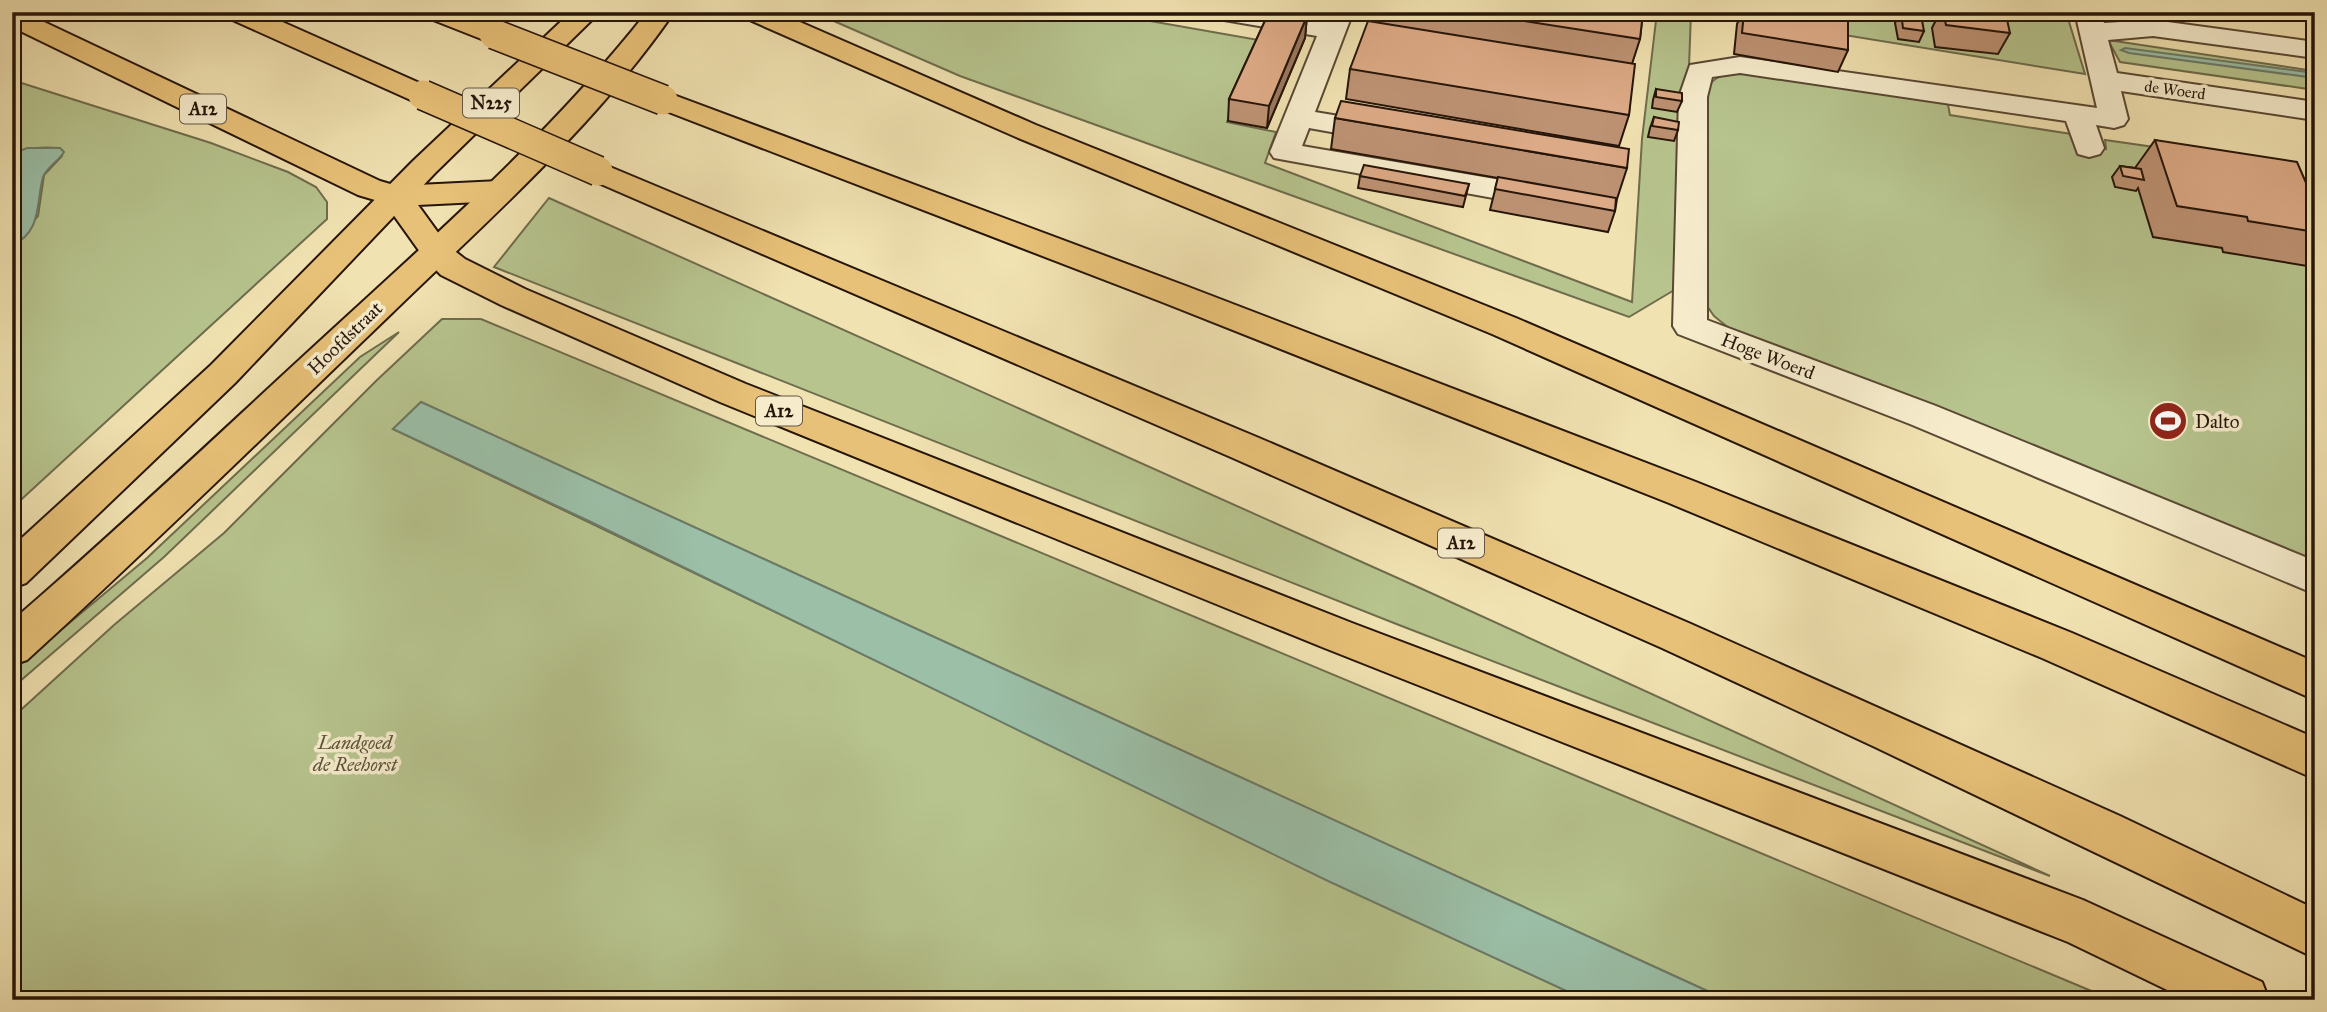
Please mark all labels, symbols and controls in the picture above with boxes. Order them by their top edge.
street label: de Woerd [2143,76,2207,104]
road number: N225 [463,88,519,118]
road number: A12 [180,94,226,124]
street label: Hoofdstraat [303,297,387,379]
street label: Hoge Woerd [1718,328,1818,385]
road number: A12 [756,396,802,426]
sports icon: Dalto [2147,400,2189,442]
place label: Dalto [2195,410,2240,433]
road number: A12 [1438,528,1484,558]
park label: Landgoed de Reehorst [312,731,398,776]

